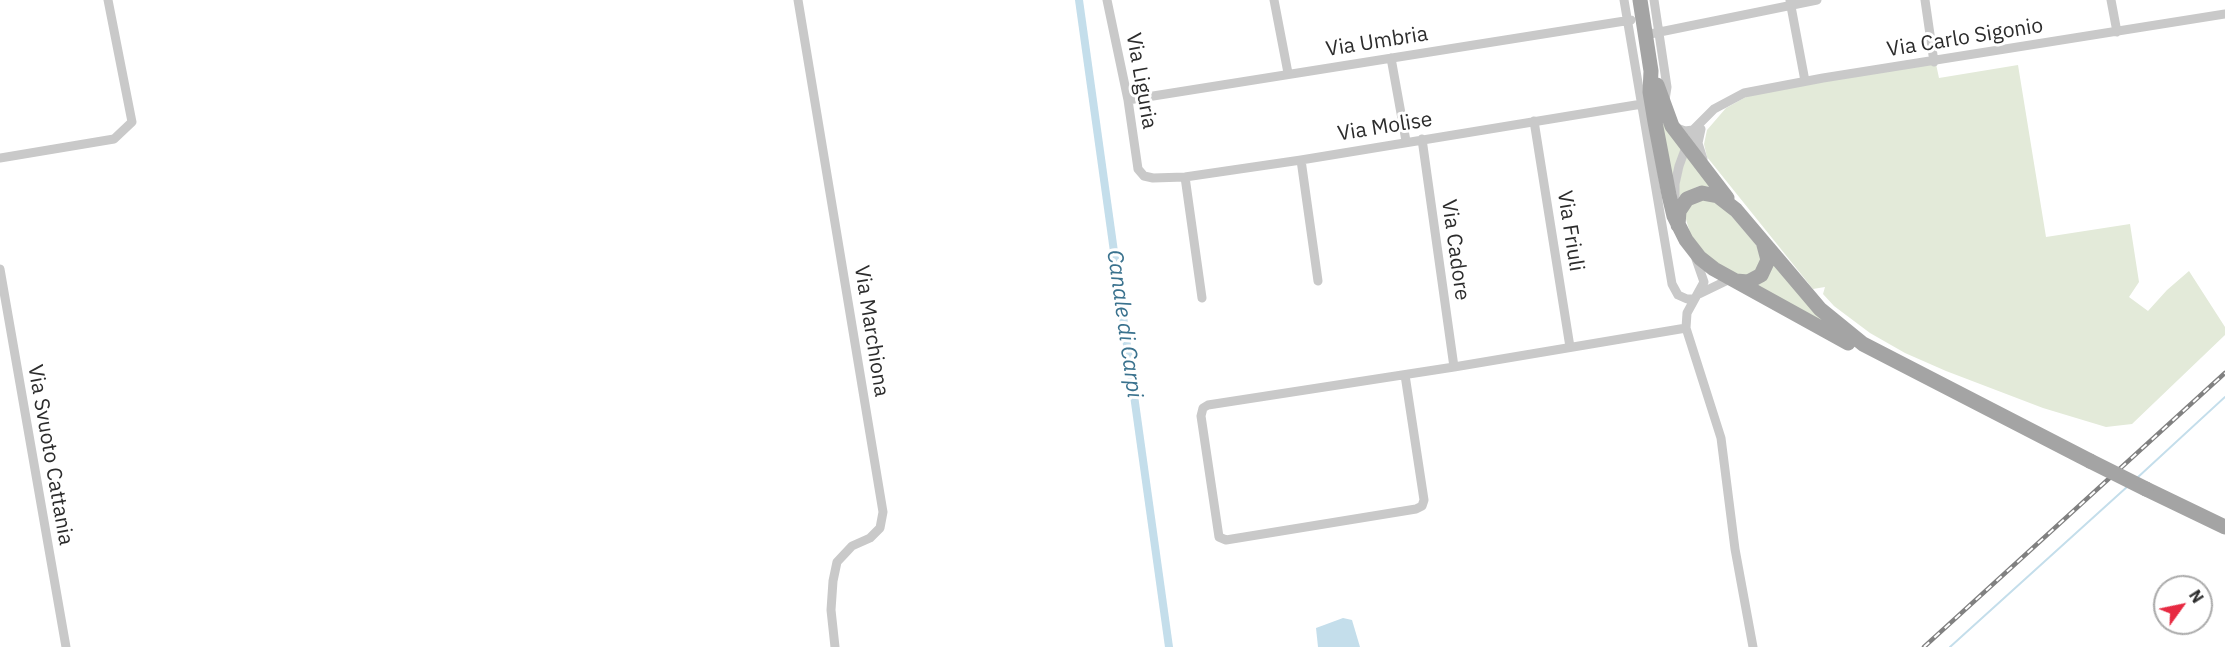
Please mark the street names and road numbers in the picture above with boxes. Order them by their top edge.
street label: Via Carlo Sigonio [1885,13,2045,63]
street label: Via Umbria [1324,21,1430,63]
street label: Via Liguria [1120,31,1162,131]
street label: Via Molise [1336,107,1434,147]
street label: Via Friuli [1551,189,1589,273]
street label: Via Cadore [1435,198,1475,302]
street label: Via Marchiona [848,263,894,399]
street label: Via Svuoto Cattania [22,363,78,547]

